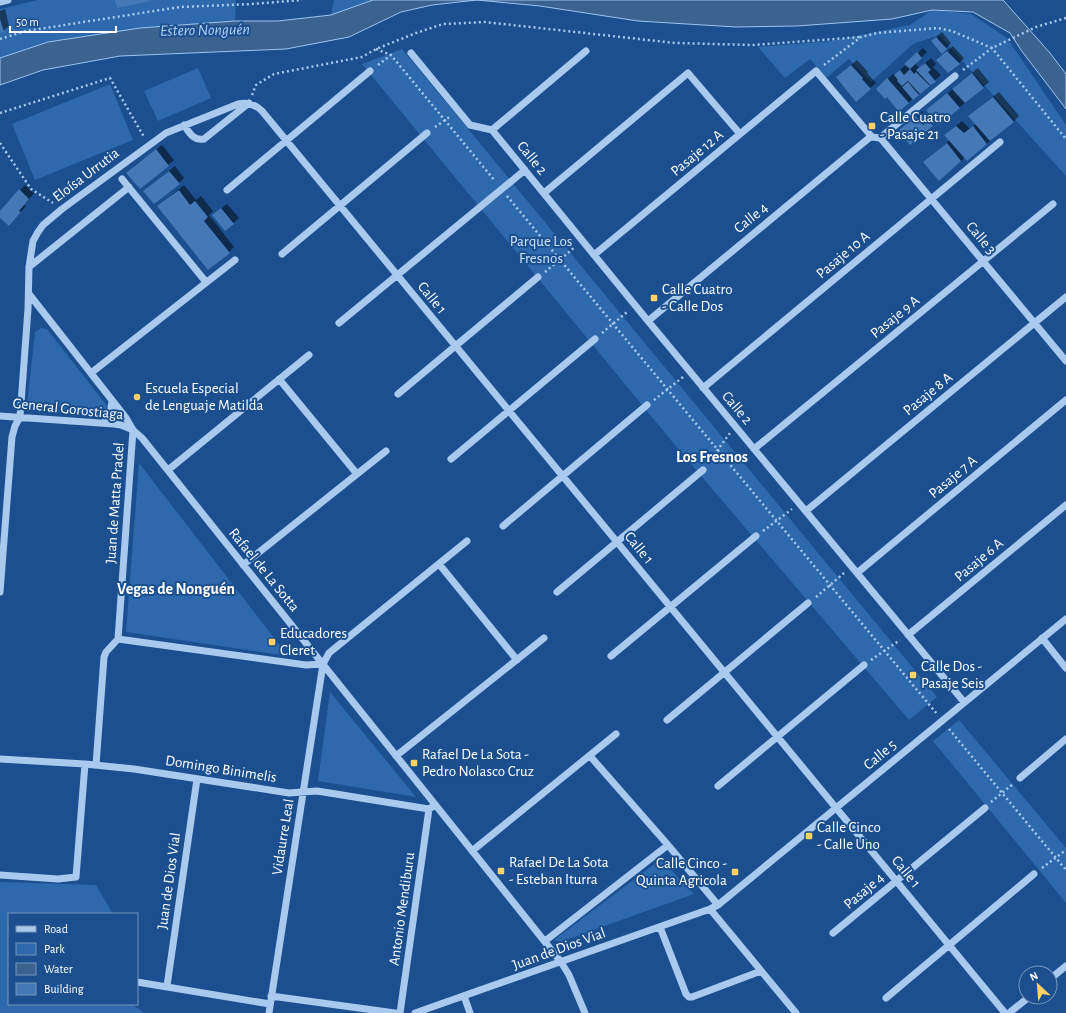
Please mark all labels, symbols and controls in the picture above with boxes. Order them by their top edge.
scale bar [10,8,116,34]
text: 50 m [16,16,39,28]
water label: Estero Nonguén [160,21,250,39]
place label: Calle Cuatro - Pasaje 21 [880,110,951,142]
marker: Calle Cuatro - Pasaje 21 [867,121,877,131]
street label: Pasaje 12 A [668,127,726,179]
street label: Calle 2 [514,138,550,178]
street label: Eloísa Urrutia [50,145,122,205]
street label: Calle 4 [731,200,771,236]
street label: Calle 3 [963,219,999,257]
street label: Pasaje 10 A [814,228,873,281]
park label: Parque Los Fresnos [510,234,572,266]
street label: Calle 1 [415,279,449,317]
place label: Calle Cuatro - Calle Dos [662,282,733,314]
marker: Calle Cuatro - Calle Dos [649,293,659,303]
street label: Pasaje 9 A [868,293,923,341]
street label: Pasaje 8 A [901,370,956,418]
place label: Escuela Especial de Lenguaje Matilda [145,381,264,413]
street label: Calle 2 [719,388,755,428]
marker: Escuela Especial de Lenguaje Matilda [132,392,142,402]
street label: General Gorostiaga [12,396,124,422]
street label: Juan de Matta Pradel [103,442,127,564]
district label: Los Fresnos [676,449,748,465]
street label: Pasaje 7 A [926,453,980,501]
street label: Rafael de La Sotta [226,525,302,615]
street label: Calle 1 [622,529,656,567]
street label: Pasaje 6 A [952,535,1006,585]
district label: Vegas de Nonguén [117,581,235,597]
place label: Educadores Cleret [280,626,347,658]
marker: Educadores Cleret [267,637,277,647]
place label: Calle Dos - Pasaje Seis [921,659,984,691]
marker: Calle Dos - Pasaje Seis [908,670,918,680]
street label: Calle 5 [861,737,899,773]
place label: Rafael De La Sota - Pedro Nolasco Cruz [422,747,534,779]
street label: Domingo Binimelis [164,753,278,785]
marker: Rafael De La Sota - Pedro Nolasco Cruz [409,758,419,768]
street label: Vidaurre Leal [270,798,296,876]
place label: Calle Cinco - Calle Uno [817,820,881,852]
marker: Calle Cinco - Calle Uno [804,831,814,841]
street label: Juan de Dios Vial [155,832,183,930]
street label: Antonio Mendiburu [387,851,417,967]
street label: Calle 1 [889,853,923,891]
place label: Rafael De La Sota - Esteban Iturra [509,855,609,887]
place label: Calle Cinco - Quinta Agricola [636,856,727,888]
marker: Rafael De La Sota - Esteban Iturra [496,866,506,876]
marker: Calle Cinco - Quinta Agricola [730,867,740,877]
street label: Pasaje 4 [841,870,887,912]
legend [8,913,138,1005]
text: Road [44,923,68,935]
street label: Juan de Dios Vial [511,925,607,973]
text: Park [44,943,65,955]
text: Water [44,963,73,975]
north arrow [1018,965,1058,1005]
text: N [1028,970,1040,983]
text: Building [44,983,84,995]

